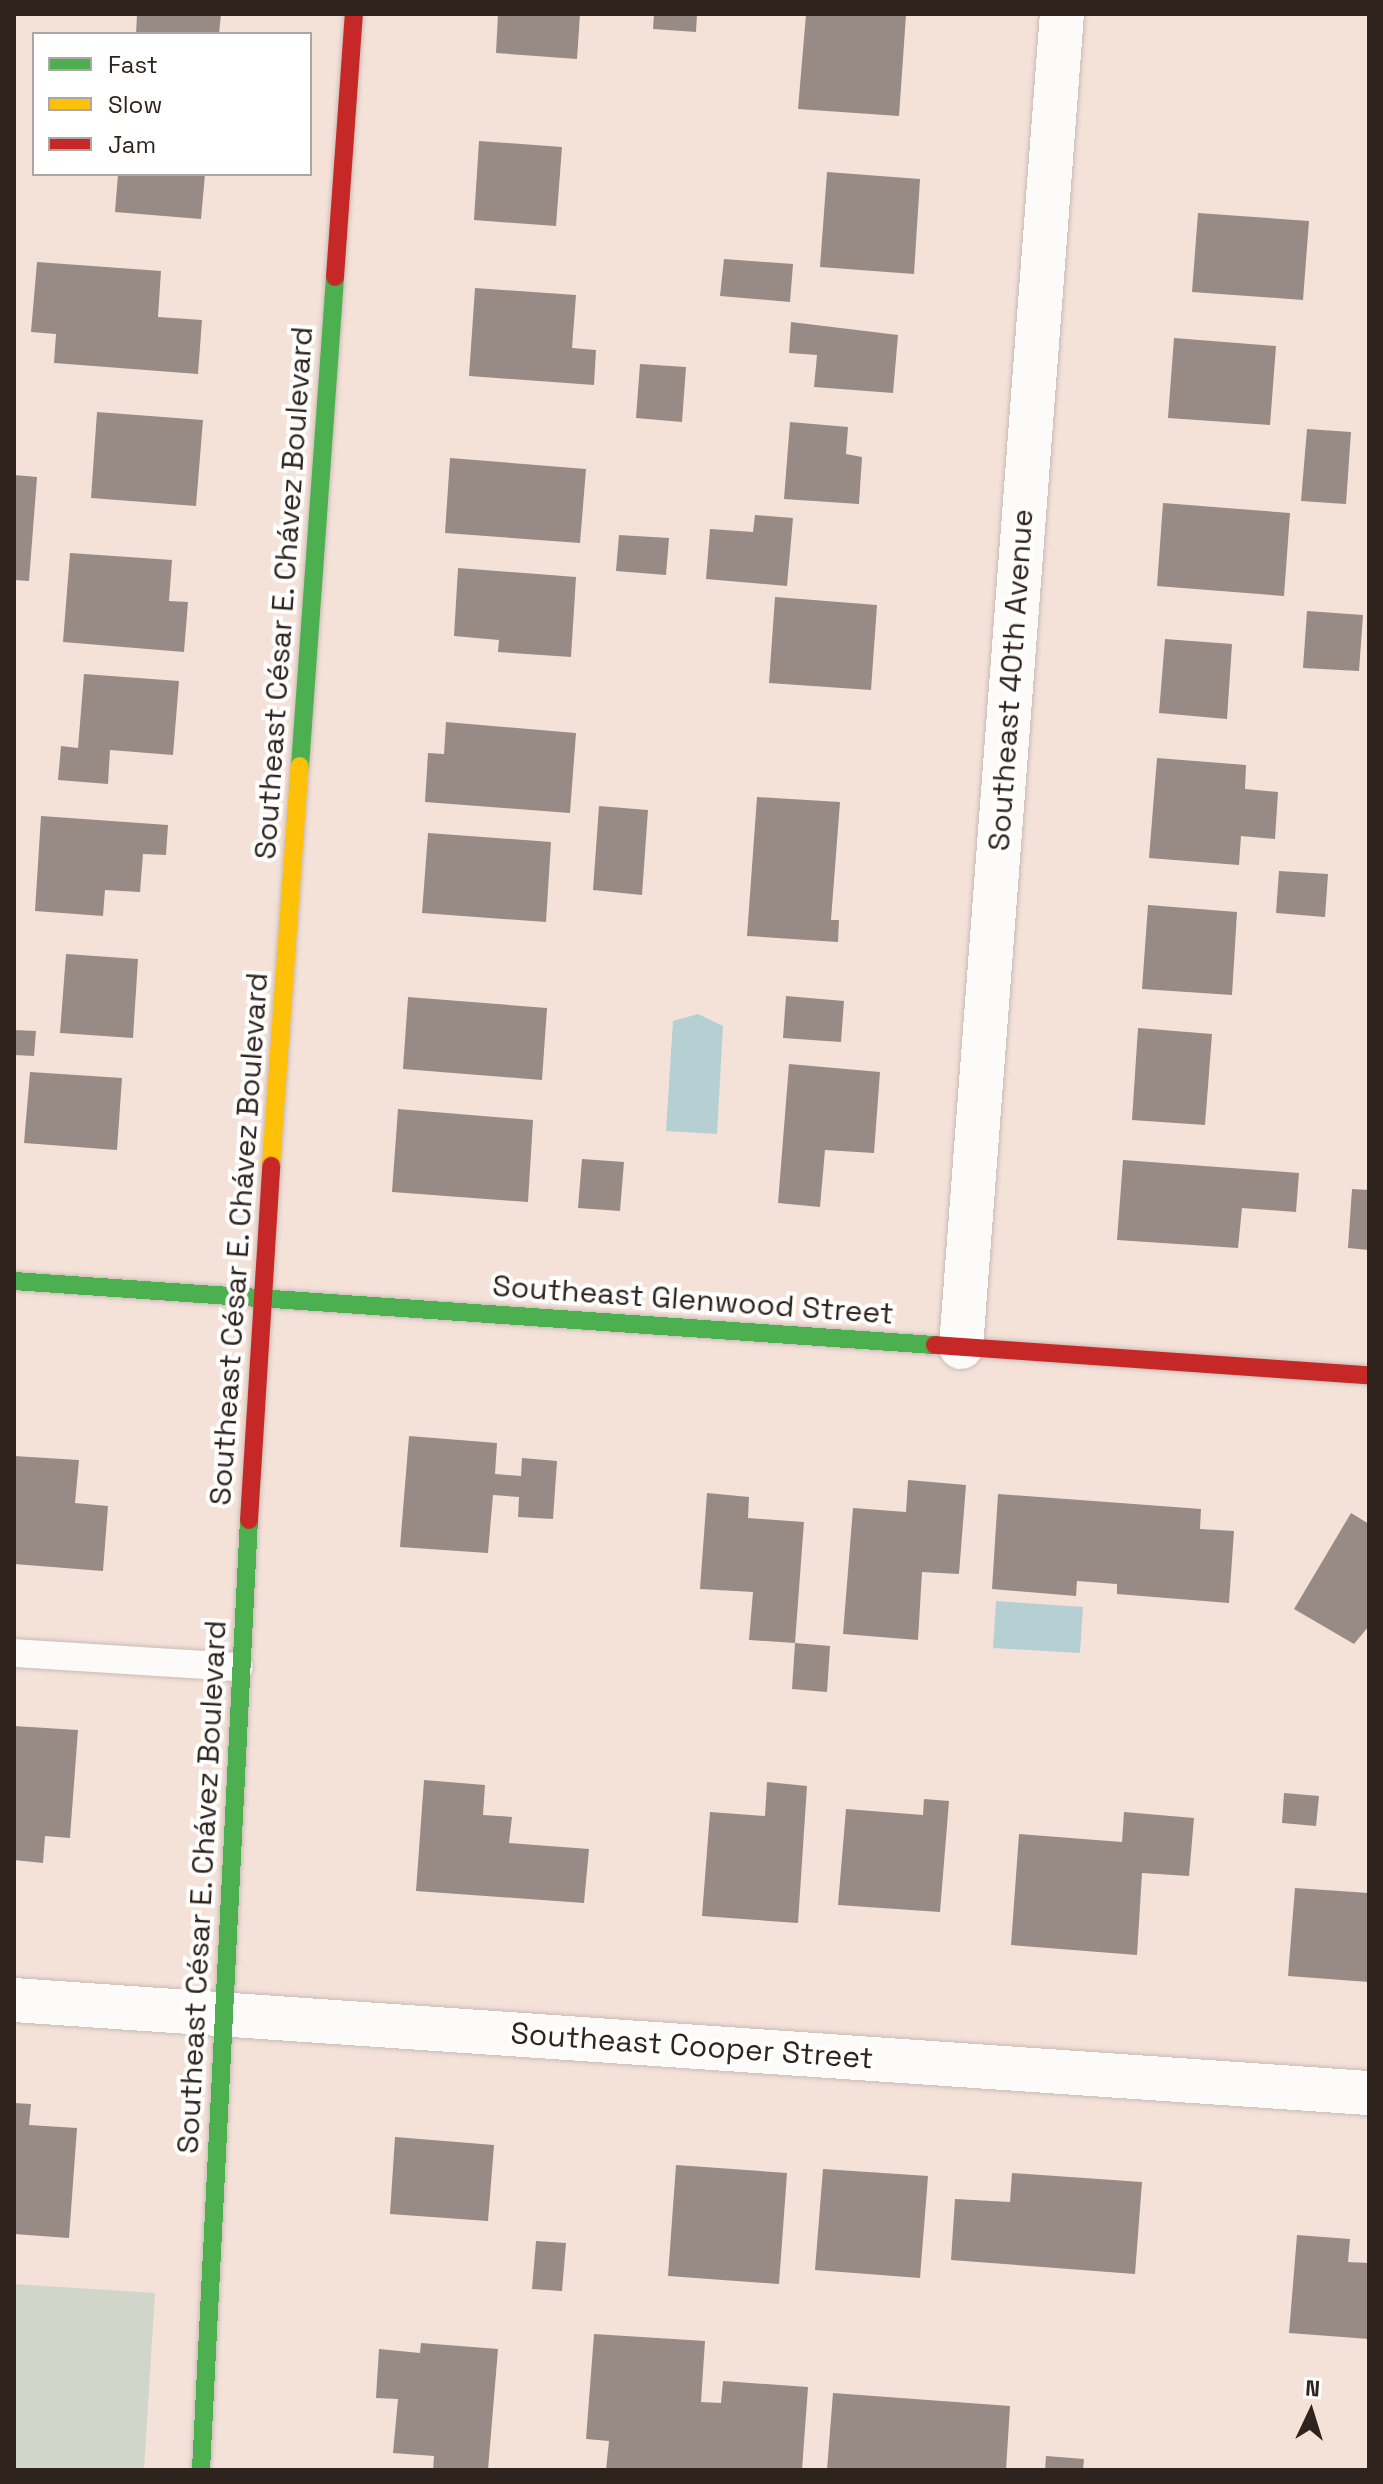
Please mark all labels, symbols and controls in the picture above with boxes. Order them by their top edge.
legend [32,32,312,176]
text: Fast [108,49,158,80]
text: Slow [108,89,162,120]
text: Jam [108,129,156,160]
street label: Southeast César E. Chávez Boulevard [247,325,321,861]
street label: Southeast 40th Avenue [981,508,1041,852]
street label: Southeast César E. Chávez Boulevard [202,971,276,1507]
street label: Southeast Glenwood Street [491,1268,895,1332]
street label: Southeast César E. Chávez Boulevard [170,1619,234,2155]
street label: Southeast Cooper Street [509,2015,875,2077]
north arrow [1271,2372,1351,2452]
text: N [1304,2374,1321,2403]

